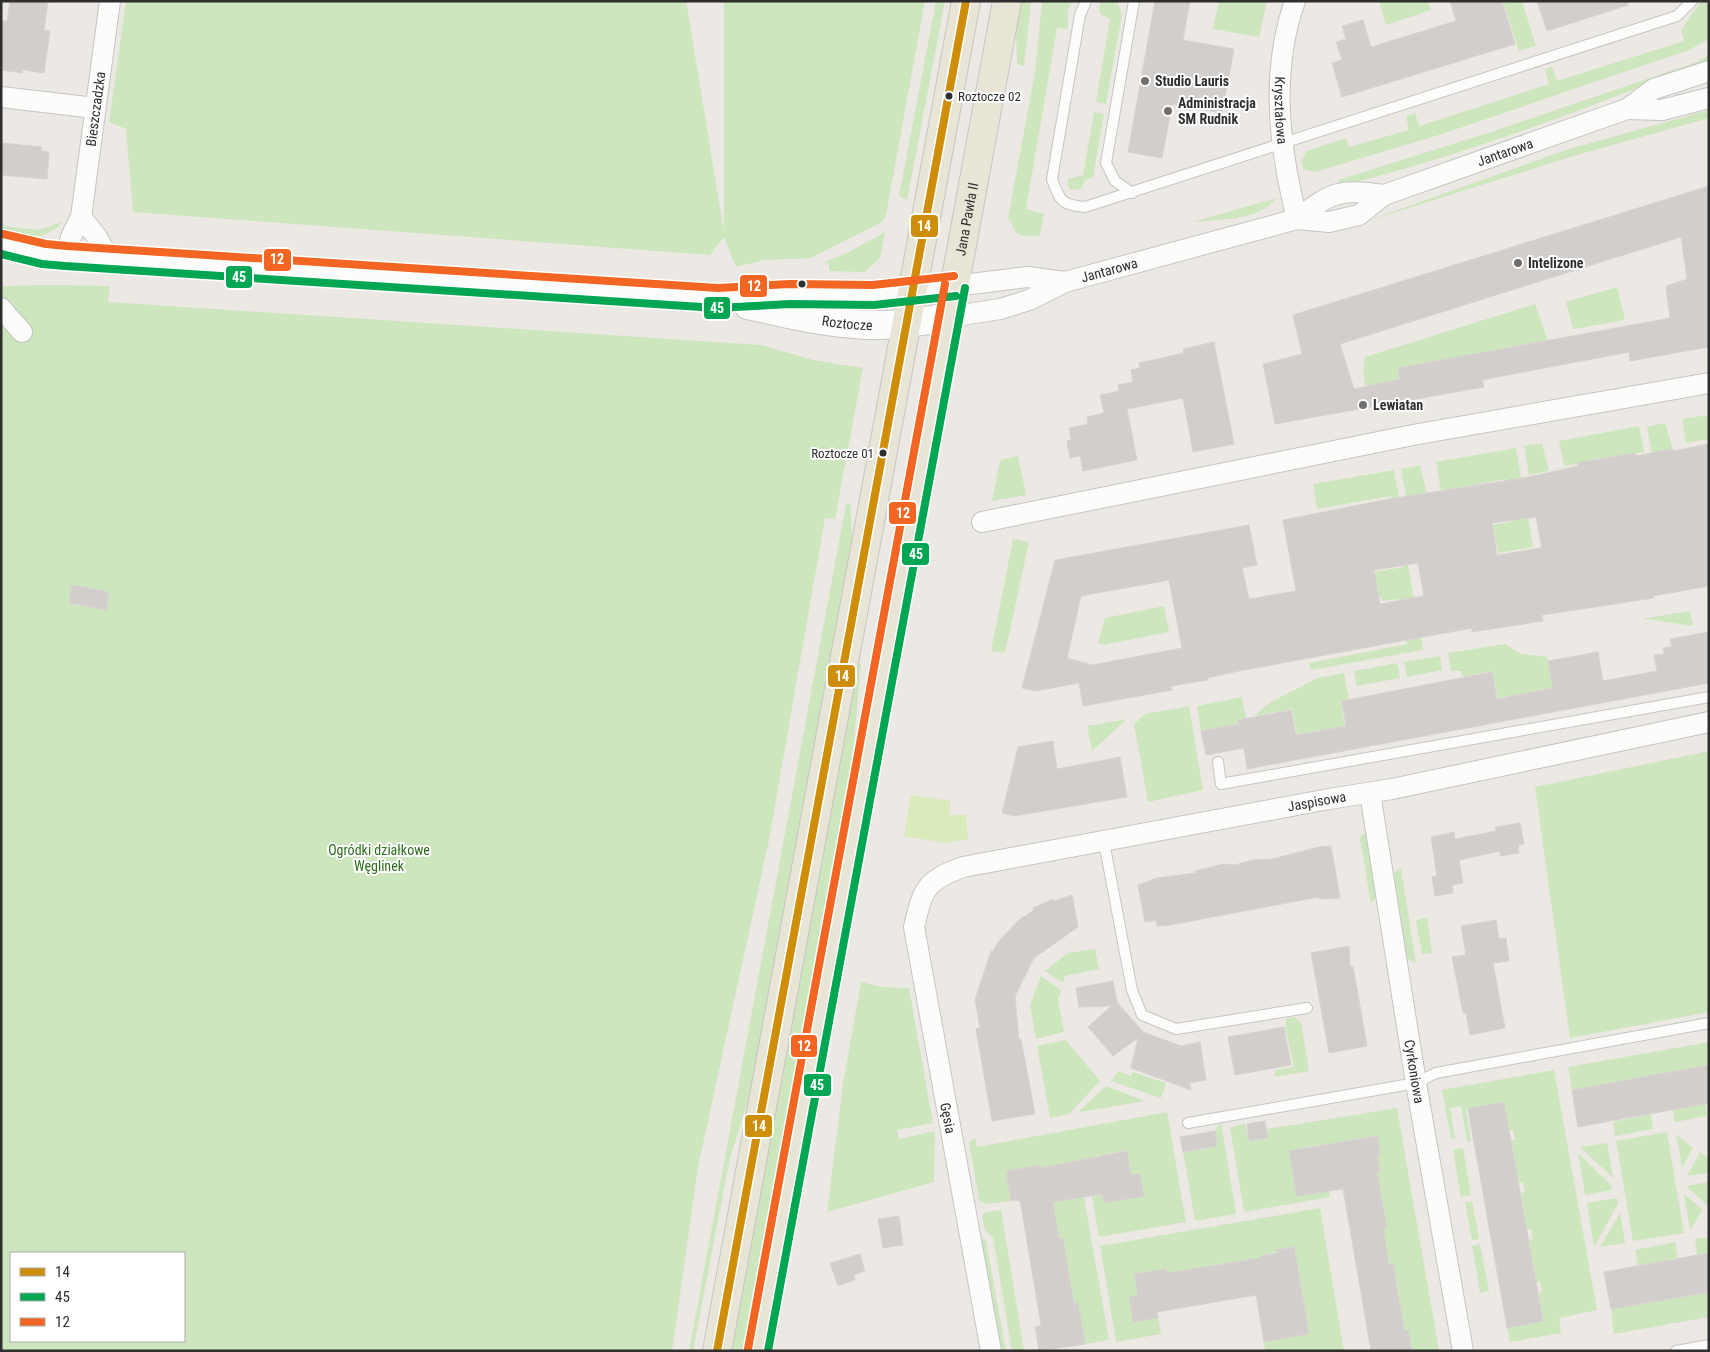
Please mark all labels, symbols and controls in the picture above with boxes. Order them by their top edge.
street label: Bieszczadzka [83,71,108,147]
place label: Studio Lauris [1155,73,1229,89]
marker: Studio Lauris [1139,75,1151,87]
street label: Kryształowa [1272,76,1291,145]
place label: Roztocze 02 [958,89,1021,104]
marker: Roztocze 02 [944,91,954,101]
place label: Administracja SM Rudnik [1178,95,1256,127]
marker: Administracja SM Rudnik [1162,105,1174,117]
street label: Jantarowa [1475,135,1535,169]
street label: Jana Pawła II [952,181,981,257]
line badge: 14 [910,214,939,238]
text: 14 [917,218,931,234]
line badge: 12 [263,248,292,272]
text: 12 [270,251,284,267]
street label: Jantarowa [1079,255,1139,285]
place label: Intelizone [1528,255,1584,271]
marker: Intelizone [1512,257,1524,269]
line badge: 45 [225,265,253,289]
text: 45 [232,269,246,285]
line badge: 12 [739,274,768,298]
text: 12 [747,278,761,294]
unlabelled marker [797,279,807,289]
line badge: 45 [703,296,731,320]
text: 45 [710,300,724,316]
street label: Roztocze [821,313,873,333]
place label: Lewiatan [1373,397,1423,413]
marker: Lewiatan [1357,399,1369,411]
place label: Roztocze 01 [811,446,874,461]
marker: Roztocze 01 [878,448,888,458]
line badge: 12 [888,501,917,525]
text: 12 [896,505,910,521]
line badge: 45 [901,542,930,566]
text: 45 [909,546,923,562]
line badge: 14 [827,664,856,688]
text: 14 [835,668,849,684]
street label: Jaspisowa [1286,788,1347,815]
park label: Ogródki działkowe Węglinek [328,842,430,874]
line badge: 12 [790,1034,818,1058]
text: 12 [797,1038,811,1054]
street label: Cyrkoniowa [1401,1039,1427,1105]
line badge: 45 [803,1073,832,1097]
text: 45 [810,1077,824,1093]
street label: Gęsia [937,1101,959,1135]
line badge: 14 [744,1114,773,1138]
text: 14 [752,1118,766,1134]
legend [10,1252,185,1342]
text: 14 [55,1263,70,1281]
text: 45 [55,1288,70,1306]
text: 12 [55,1313,70,1331]

